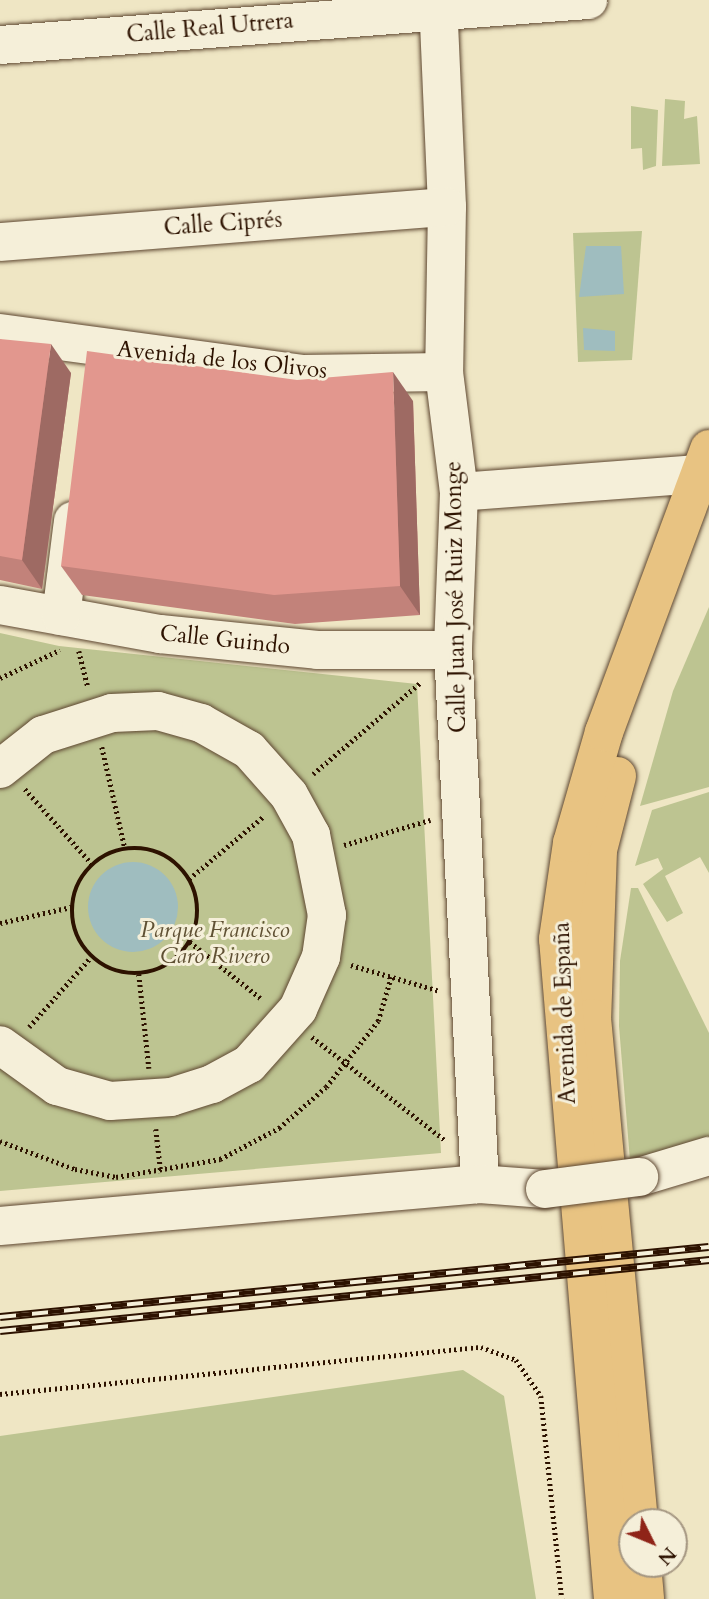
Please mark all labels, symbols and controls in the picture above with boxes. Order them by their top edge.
street label: Calle Real Utrera [125,7,295,49]
street label: Calle Ciprés [163,206,283,242]
street label: Avenida de los Olivos [115,335,329,385]
street label: Calle Juan José Ruiz Monge [440,461,472,733]
street label: Calle Guindo [158,619,292,661]
park label: Parque Francisco Caro Rivero [140,916,290,970]
street label: Avenida de España [548,921,582,1105]
north arrow [618,1508,688,1578]
text: N [652,1541,682,1571]

